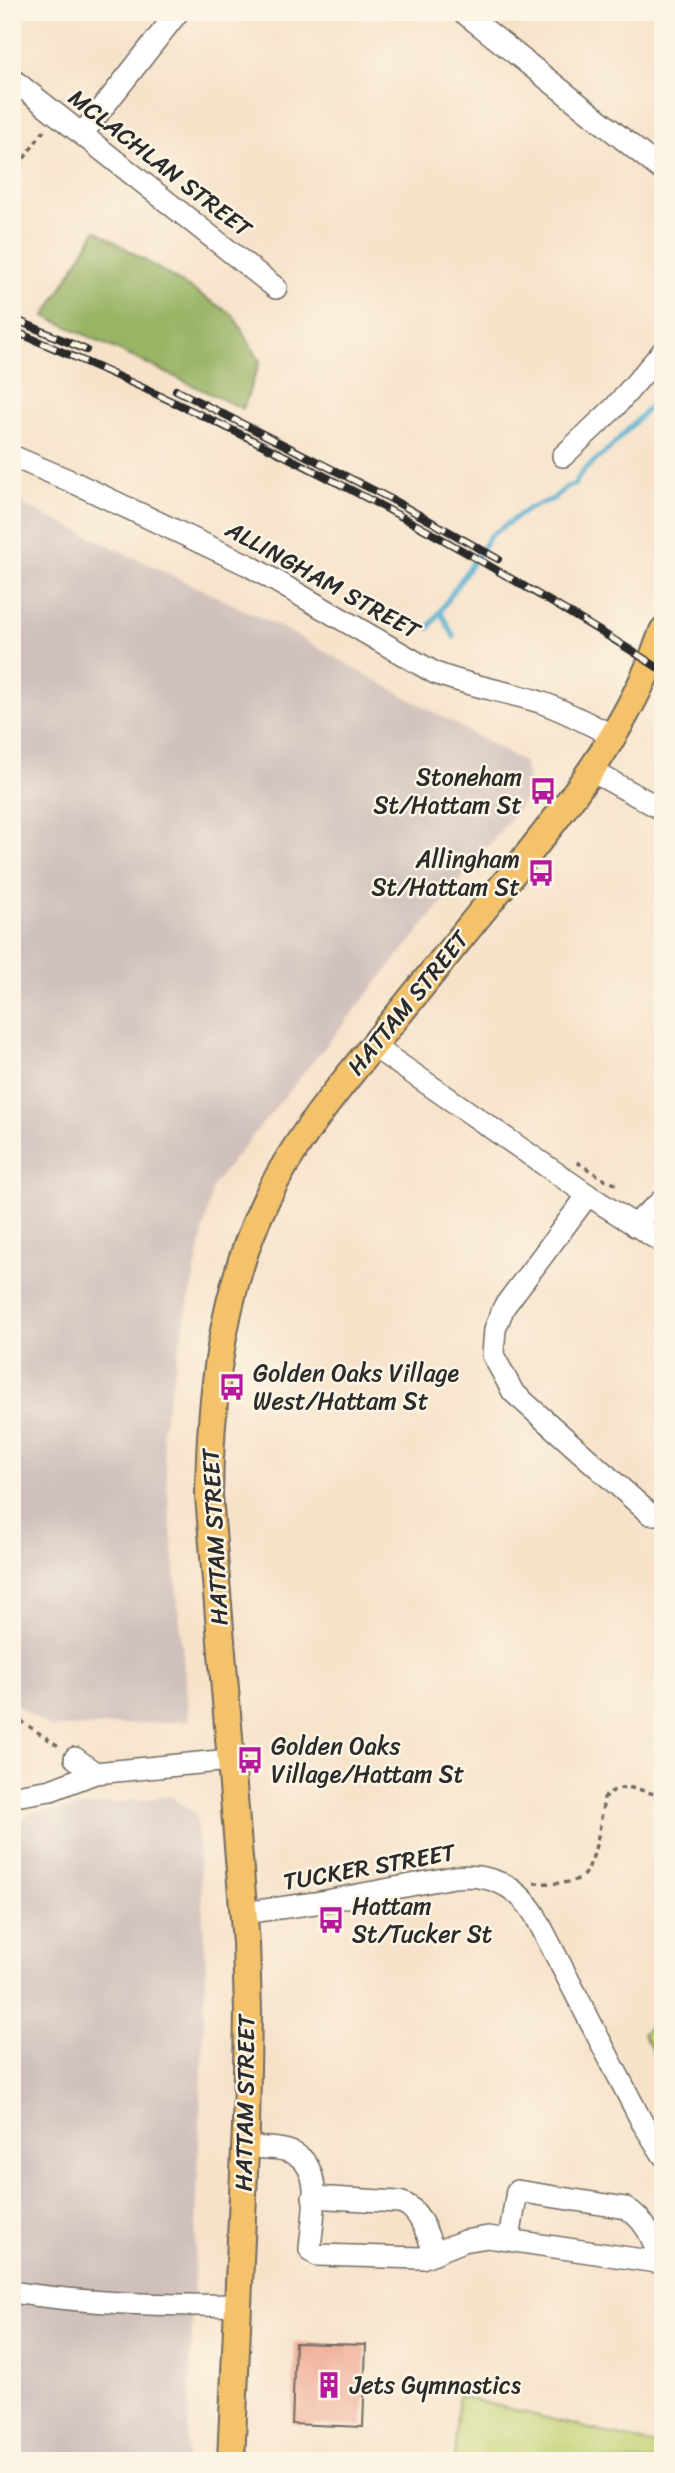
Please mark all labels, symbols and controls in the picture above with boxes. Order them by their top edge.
street label: MCLACHLAN STREET [59,78,262,249]
street label: ALLINGHAM STREET [217,508,430,652]
place label: Stoneham St/Hattam St [373,756,522,826]
bus stop icon: Stoneham St/Hattam St [528,776,558,806]
place label: Allingham St/Hattam St [371,838,520,908]
bus stop icon: Allingham St/Hattam St [526,858,556,888]
street label: HATTAM STREET [336,920,481,1085]
place label: Golden Oaks Village West/Hattam St [253,1352,460,1422]
bus stop icon: Golden Oaks Village West/Hattam St [217,1372,247,1402]
street label: HATTAM STREET [189,1446,241,1626]
place label: Golden Oaks Village/Hattam St [271,1725,464,1795]
bus stop icon: Golden Oaks Village/Hattam St [235,1745,265,1775]
street label: TUCKER STREET [280,1831,459,1903]
place label: Hattam St/Tucker St [352,1885,492,1955]
bus stop icon: Hattam St/Tucker St [316,1905,346,1935]
street label: HATTAM STREET [222,2013,268,2192]
place label: Jets Gymnastics [349,2364,521,2406]
building icon: Jets Gymnastics [314,2370,344,2400]

